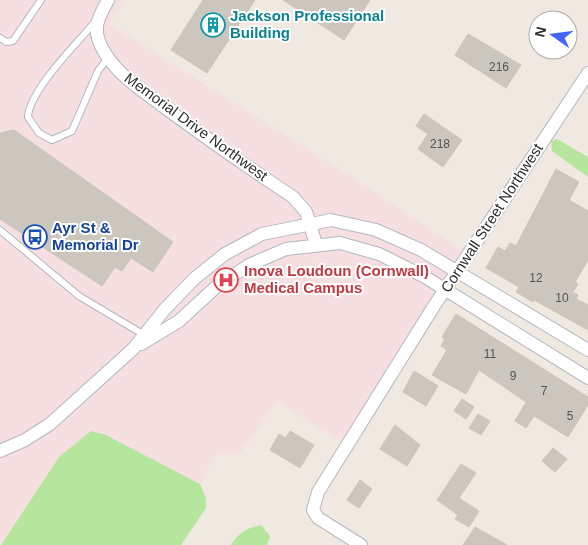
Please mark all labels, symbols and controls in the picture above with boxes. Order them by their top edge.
place label: Jackson Professional Building [230,7,384,41]
north arrow [528,10,578,60]
building icon: Jackson Professional Building [200,12,226,38]
text: N [531,25,549,39]
house number: 216 [489,60,509,74]
street label: Memorial Drive Northwest [122,69,272,185]
house number: 218 [430,137,450,151]
street label: Cornwall Street Northwest [437,139,547,295]
place label: Ayr St & Memorial Dr [52,219,139,253]
bus stop icon: Ayr St & Memorial Dr [22,224,48,250]
place label: Inova Loudoun (Cornwall) Medical Campus [244,262,429,296]
hospital icon: Inova Loudoun (Cornwall) Medical Campus [213,267,239,293]
house number: 12 [529,271,543,285]
house number: 10 [555,291,569,305]
house number: 11 [484,347,497,361]
house number: 9 [510,369,517,383]
house number: 7 [541,384,548,398]
house number: 5 [567,409,574,423]

